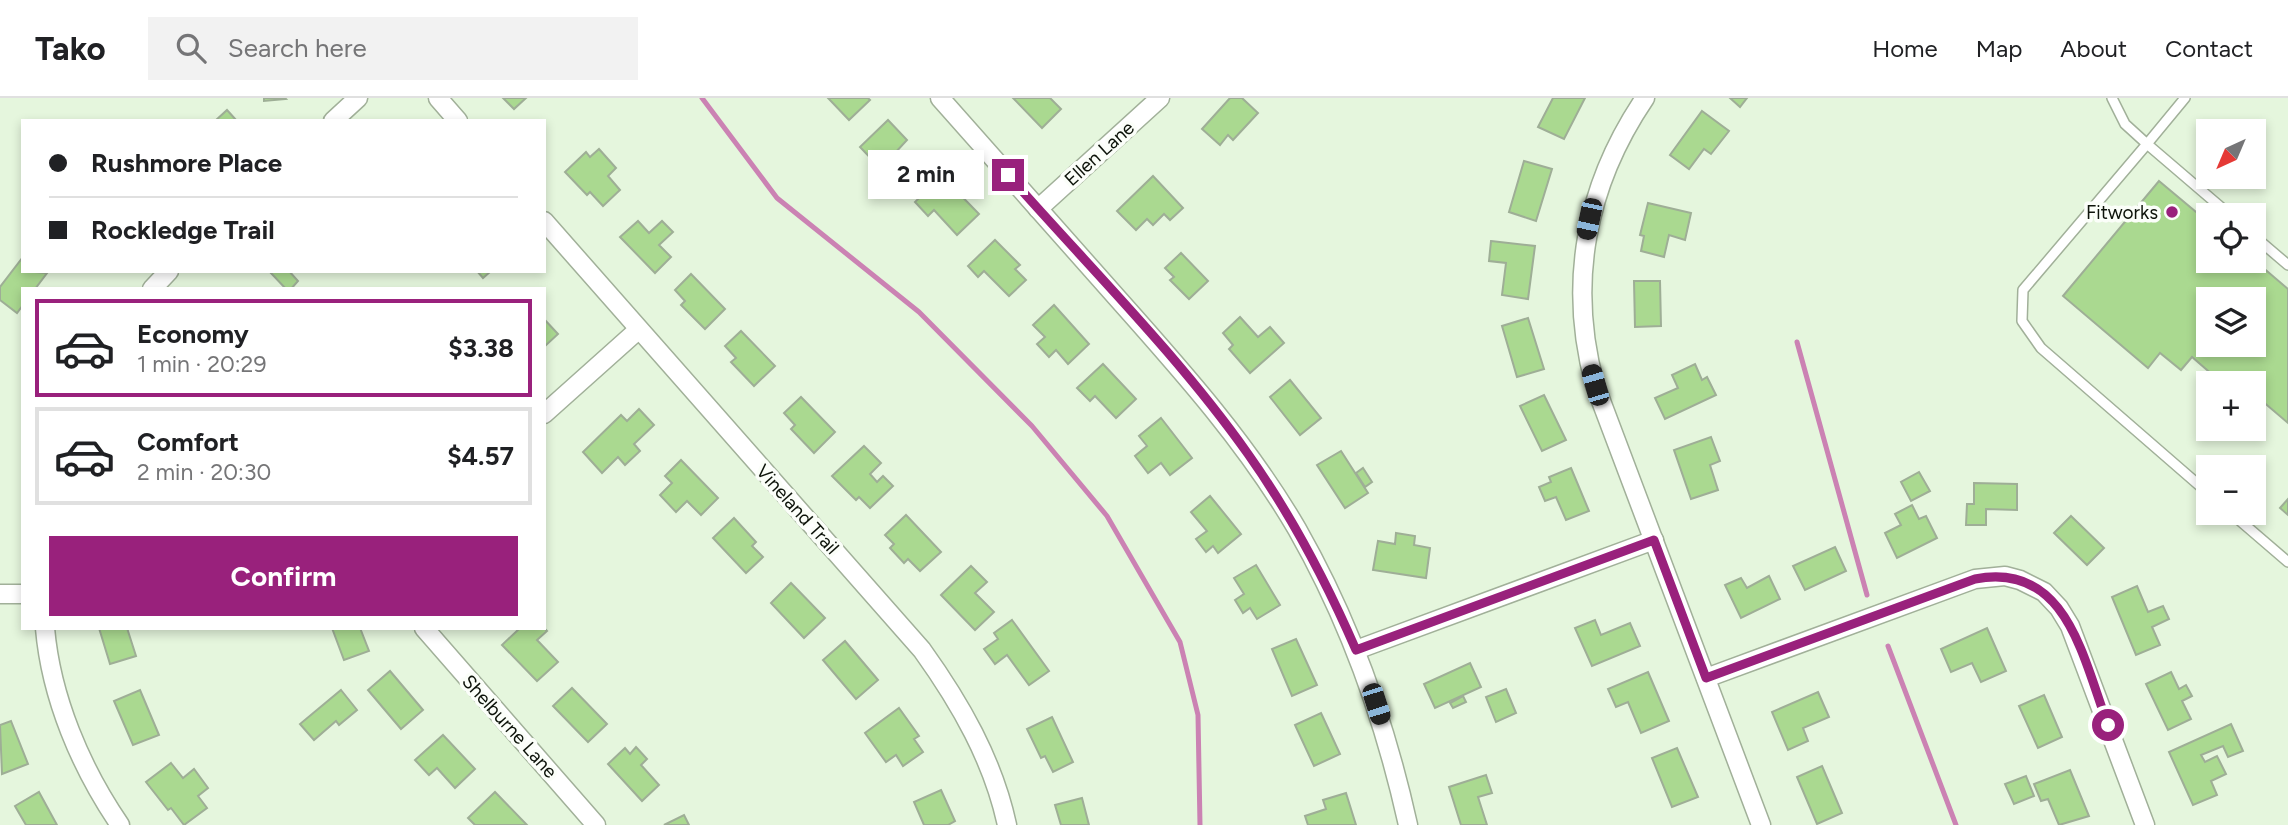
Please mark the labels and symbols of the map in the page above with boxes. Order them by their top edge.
street label: Ellen Lane [1060,116,1139,191]
north arrow [2196,119,2266,189]
callout: 2 min [868,150,984,200]
route end [992,159,1024,191]
car [1575,196,1604,242]
place label: Fitworks [2086,201,2158,224]
marker: Fitworks [2164,204,2180,220]
car [1580,362,1611,408]
street label: Vineland Trail [751,460,844,559]
street label: Shelburne Lane [457,670,562,783]
car [1360,681,1393,727]
route start [2092,709,2124,741]

